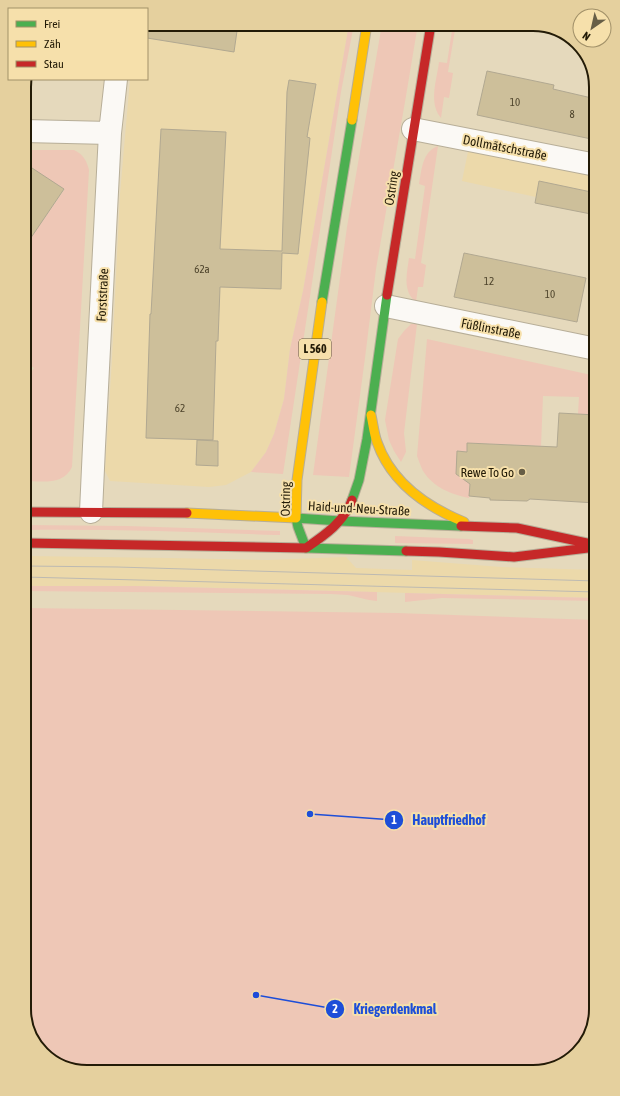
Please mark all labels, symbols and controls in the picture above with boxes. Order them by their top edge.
legend [8,8,148,80]
north arrow [572,8,612,48]
text: Frei [44,17,60,31]
text: N [580,29,592,43]
text: Zäh [44,37,61,51]
text: Stau [44,57,64,71]
house number: 10 [510,96,520,108]
house number: 8 [569,108,575,120]
street label: Dollmätschstraße [462,132,548,163]
street label: Ostring [381,169,402,206]
house number: 62a [194,263,210,275]
street label: Forststraße [94,268,111,322]
house number: 12 [484,275,494,287]
house number: 10 [545,288,555,300]
street label: Füßlinstraße [460,315,522,342]
road number: L 560 [299,339,331,359]
house number: 62 [175,402,185,414]
place label: Rewe To Go [461,465,514,480]
marker: Rewe To Go [517,467,527,477]
street label: Ostring [278,481,293,516]
street label: Haid-und-Neu-Straße [308,498,410,519]
callout: Hauptfriedhof [384,807,494,833]
text: Hauptfriedhof [412,812,486,828]
text: 1 [391,813,397,827]
callout: Kriegerdenkmal [325,996,444,1022]
text: Kriegerdenkmal [353,1001,437,1017]
text: 2 [332,1002,338,1016]

